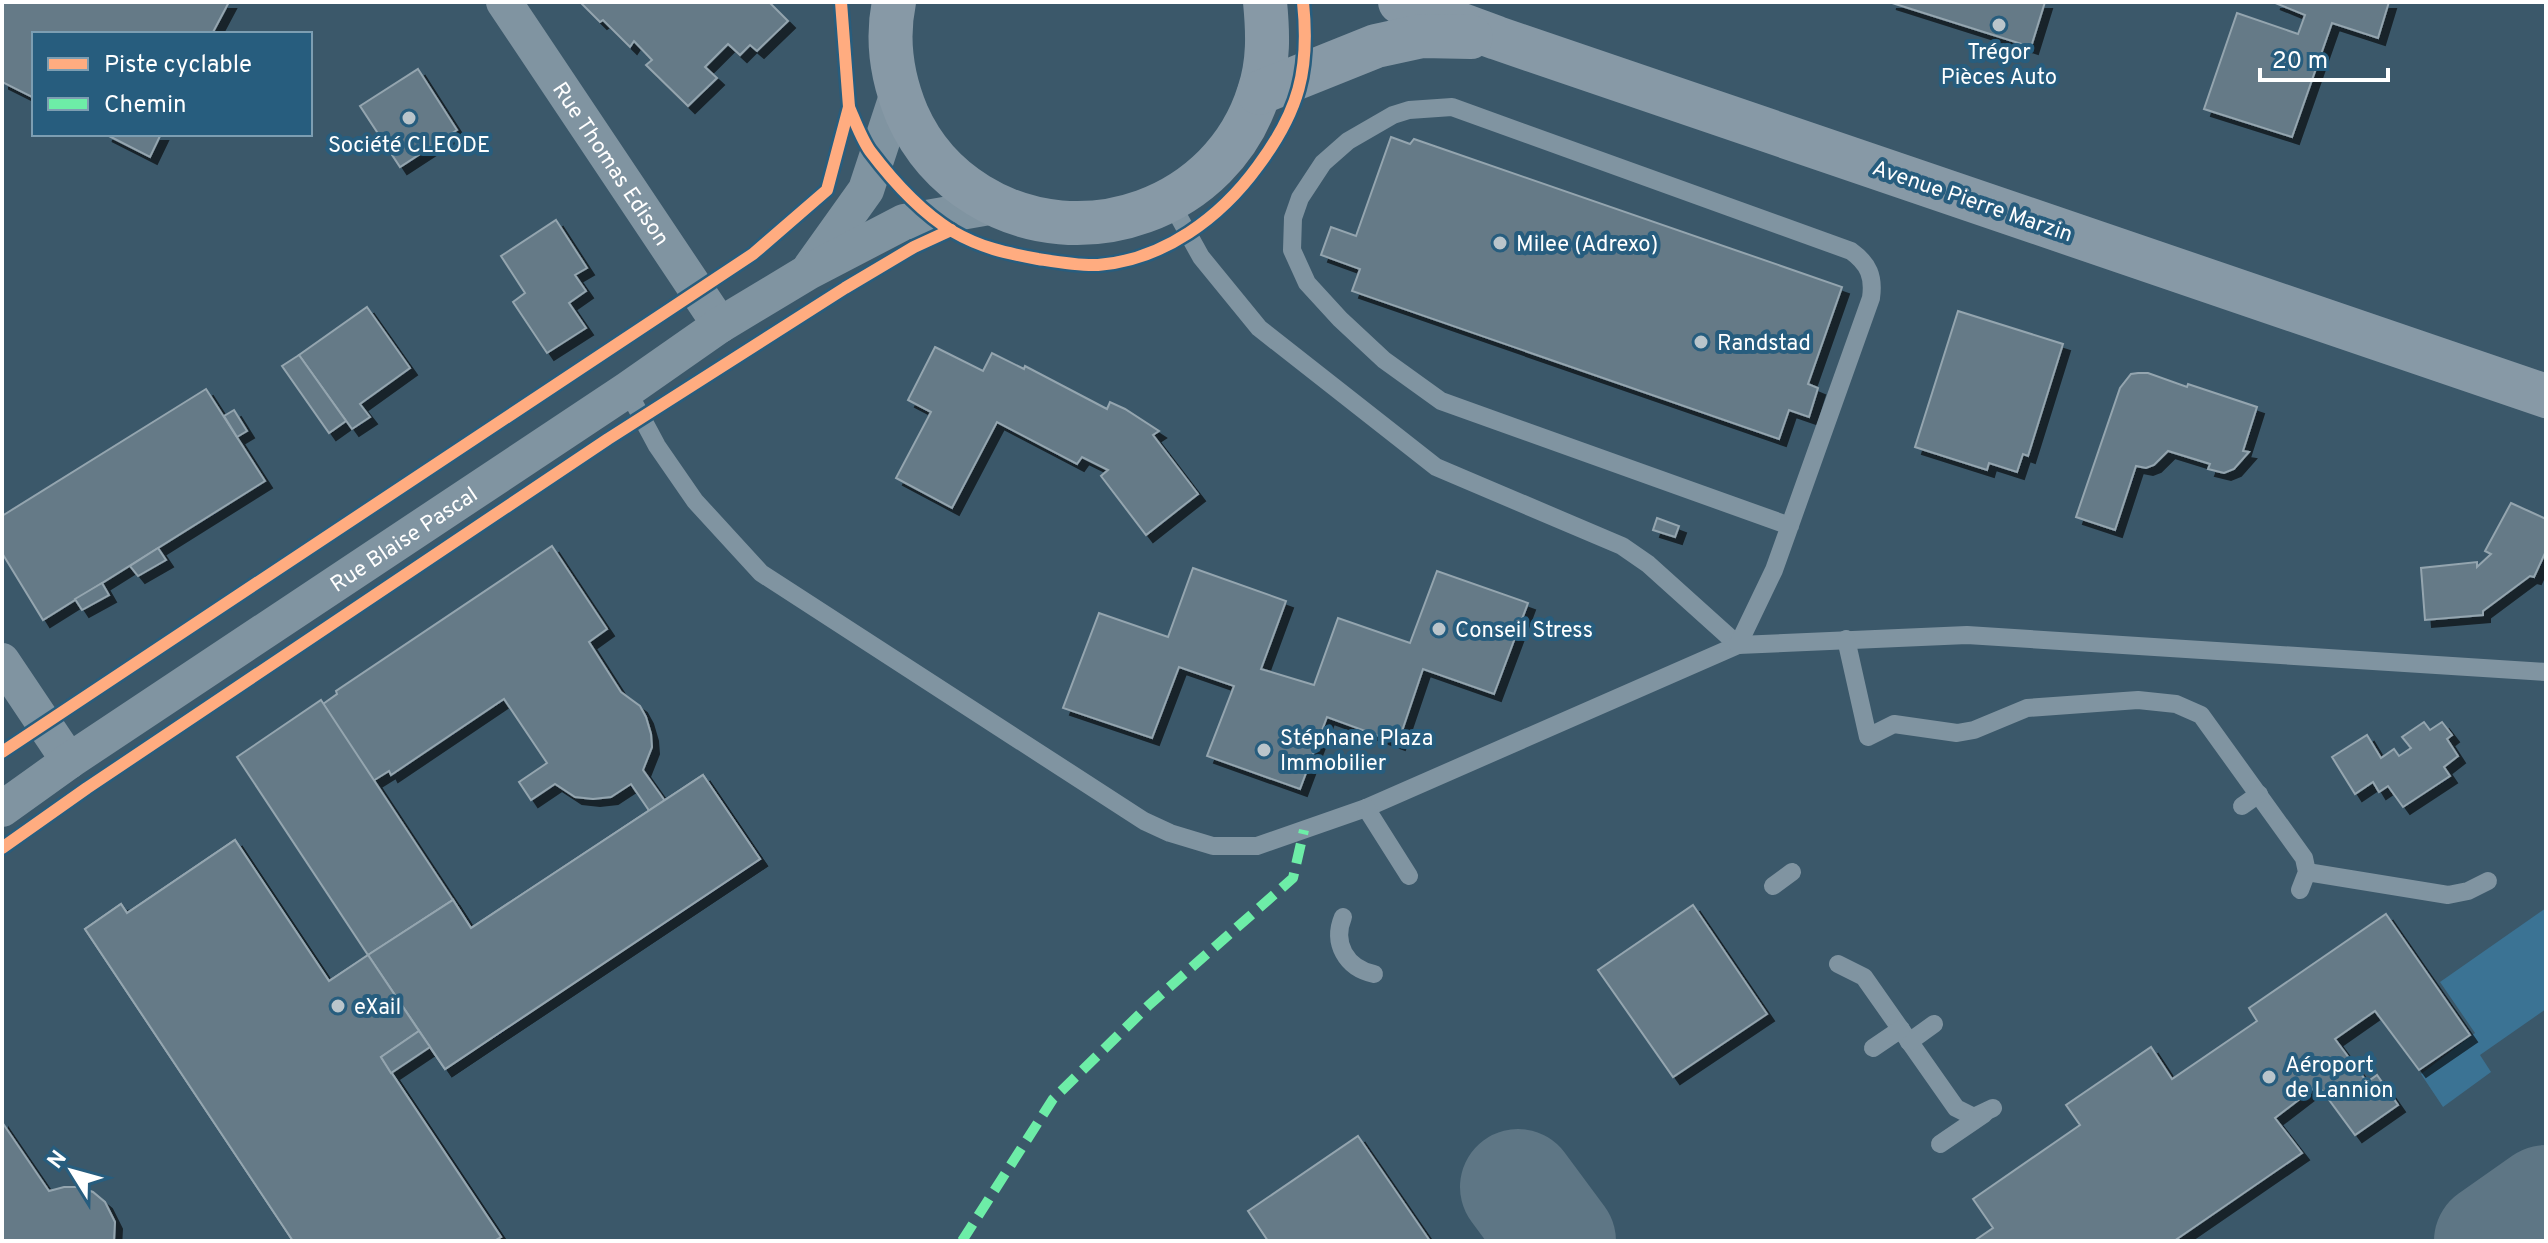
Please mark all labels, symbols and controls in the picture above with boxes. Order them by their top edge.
marker: Trégor Pièces Auto [1990,16,2008,34]
legend [32,32,312,136]
scale bar [2260,32,2388,82]
place label: Trégor Pièces Auto [1941,40,2057,92]
text: 20 m [2272,47,2328,77]
text: Piste cyclable [104,51,252,81]
street label: Rue Thomas Edison [545,78,674,252]
text: Chemin [104,91,187,121]
marker: Société CLEODE [400,109,418,127]
place label: Société CLEODE [328,133,490,160]
street label: Avenue Pierre Marzin [1869,155,2076,249]
place label: Milee (Adrexo) [1516,232,1658,259]
marker: Milee (Adrexo) [1491,234,1509,252]
place label: Randstad [1717,331,1811,358]
marker: Randstad [1692,333,1710,351]
street label: Rue Blaise Pascal [326,482,484,599]
place label: Conseil Stress [1455,618,1593,645]
marker: Conseil Stress [1430,620,1448,638]
place label: Stéphane Plaza Immobilier [1280,726,1433,778]
marker: Stéphane Plaza Immobilier [1255,741,1273,759]
place label: eXail [354,995,401,1022]
marker: eXail [329,997,347,1015]
place label: Aéroport de Lannion [2285,1053,2394,1105]
marker: Aéroport de Lannion [2260,1068,2278,1086]
north arrow [32,1131,112,1211]
text: N [42,1146,74,1175]

